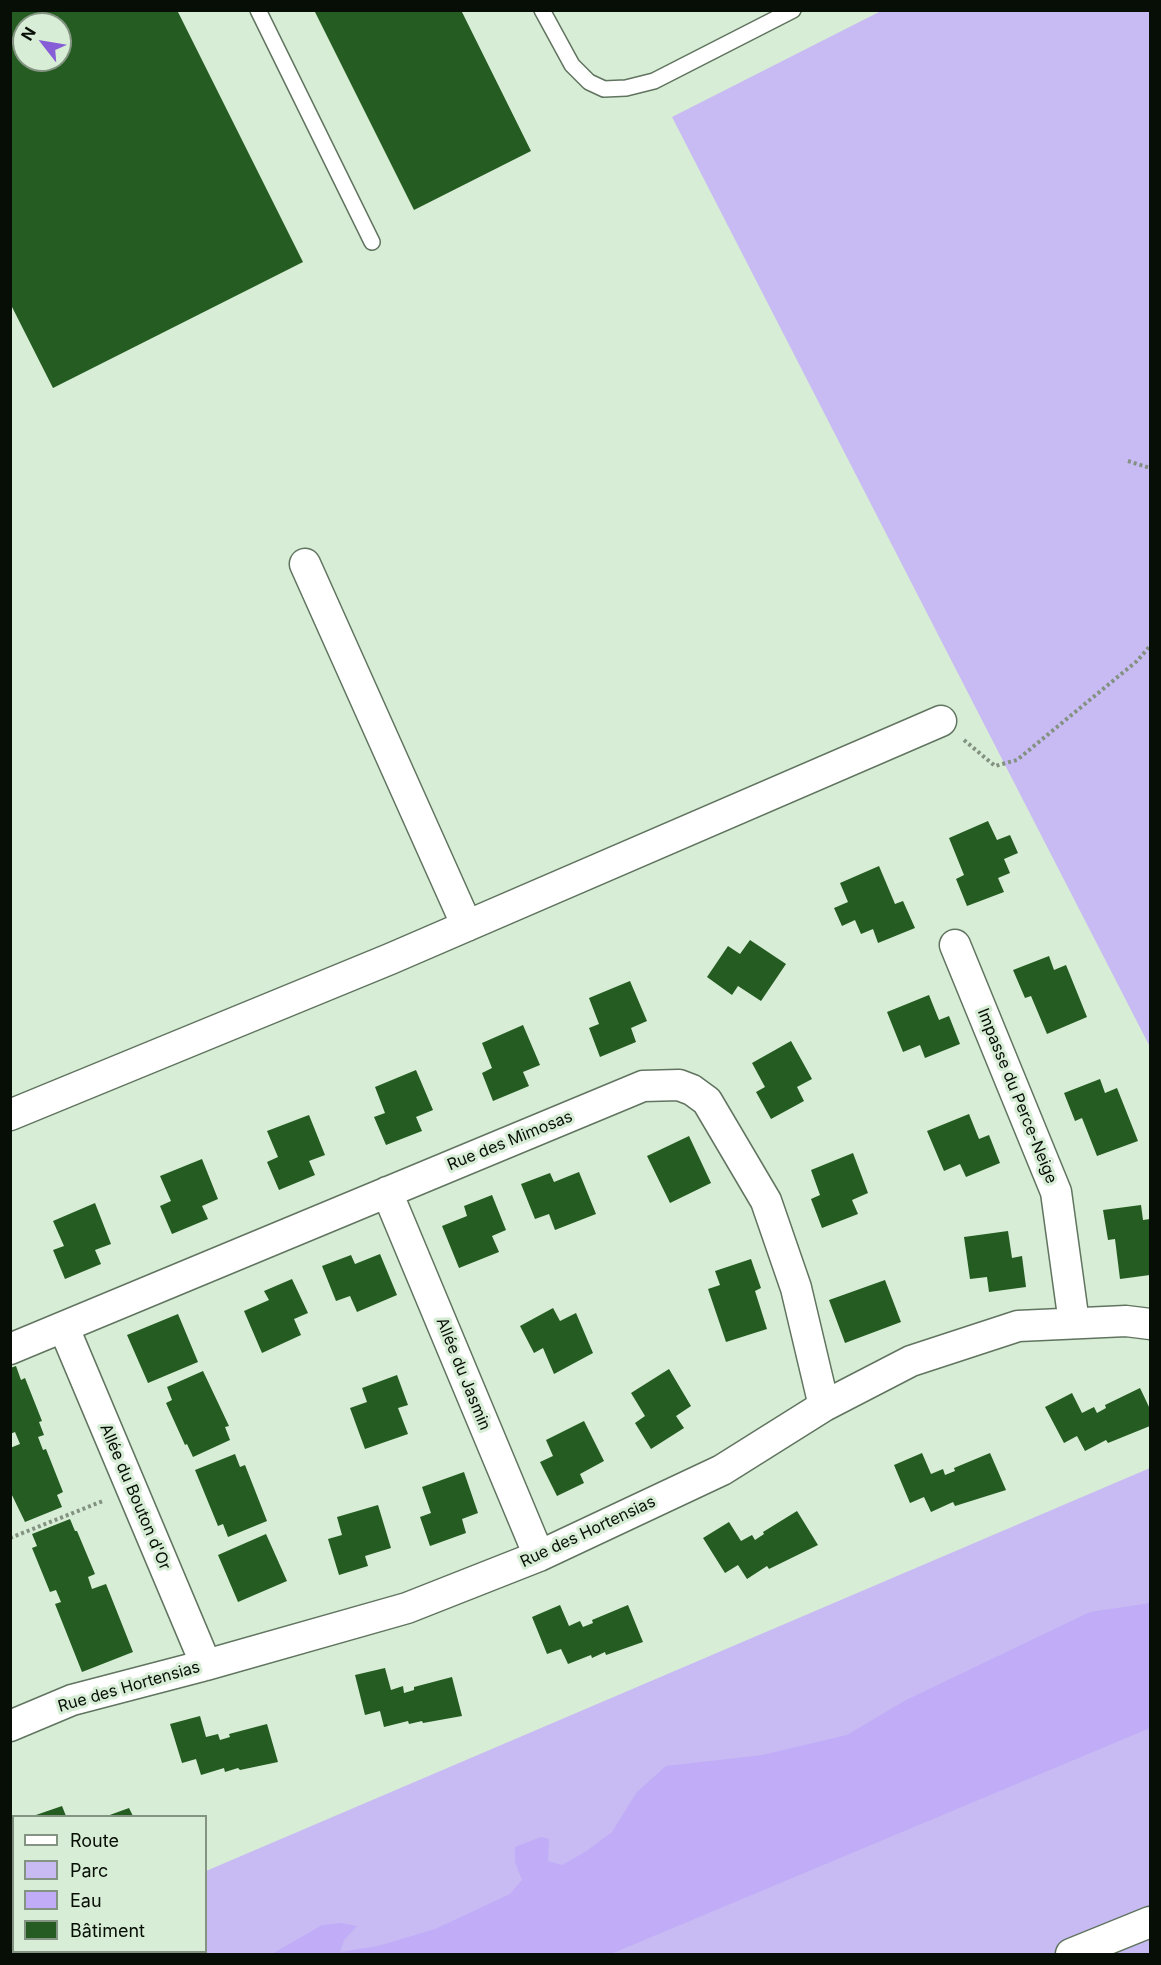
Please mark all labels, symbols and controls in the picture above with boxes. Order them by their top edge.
north arrow [12,12,72,72]
text: N [17,23,40,44]
street label: Impasse du Perce-Neige [973,1006,1061,1186]
street label: Rue des Mimosas [445,1107,575,1175]
street label: Allée du Jasmin [432,1315,494,1433]
street label: Allée du Bouton d'Or [96,1421,174,1573]
street label: Rue des Hortensias [517,1492,659,1572]
street label: Rue des Hortensias [56,1658,202,1716]
legend [12,1815,207,1953]
text: Route [70,1830,119,1851]
text: Parc [70,1860,108,1881]
text: Eau [70,1890,102,1911]
text: Bâtiment [70,1920,145,1941]

